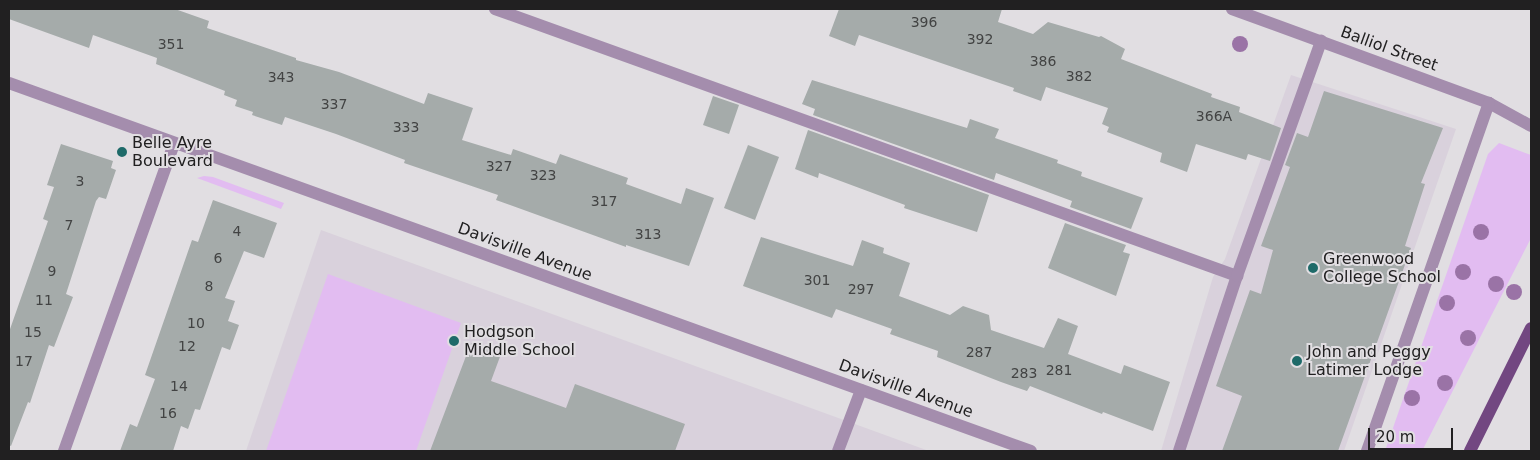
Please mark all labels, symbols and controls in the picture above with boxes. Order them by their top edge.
house number: 396 [911,14,937,30]
street label: Balliol Street [1338,23,1440,75]
house number: 392 [967,31,993,47]
house number: 351 [158,36,184,52]
house number: 386 [1030,53,1056,69]
house number: 382 [1066,68,1092,84]
house number: 343 [268,69,294,85]
house number: 337 [321,96,347,112]
house number: 366A [1196,108,1232,124]
house number: 333 [393,119,419,135]
place label: Belle Ayre Boulevard [132,133,213,171]
marker: Belle Ayre Boulevard [116,146,128,158]
house number: 327 [486,158,512,174]
house number: 323 [530,167,556,183]
house number: 3 [76,173,84,189]
house number: 317 [591,193,617,209]
house number: 7 [65,217,73,233]
street label: Davisville Avenue [455,219,595,285]
house number: 4 [233,223,241,239]
house number: 313 [635,226,661,242]
place label: Greenwood College School [1323,249,1441,287]
house number: 6 [214,250,222,266]
marker: Greenwood College School [1307,262,1319,274]
house number: 9 [48,263,56,279]
house number: 301 [804,272,830,288]
house number: 8 [205,278,213,294]
house number: 297 [848,281,874,297]
house number: 11 [35,292,53,308]
house number: 10 [187,315,205,331]
place label: Hodgson Middle School [464,322,575,360]
house number: 15 [24,324,42,340]
marker: Hodgson Middle School [448,335,460,347]
house number: 12 [178,338,196,354]
place label: John and Peggy Latimer Lodge [1307,342,1431,380]
house number: 287 [966,344,992,360]
house number: 17 [15,353,33,369]
marker: John and Peggy Latimer Lodge [1291,355,1303,367]
street label: Davisville Avenue [836,356,976,422]
house number: 281 [1046,362,1072,378]
house number: 283 [1011,365,1037,381]
house number: 14 [170,378,188,394]
house number: 16 [159,405,177,421]
scale bar [1370,418,1455,450]
text: 20 m [1376,428,1414,446]

